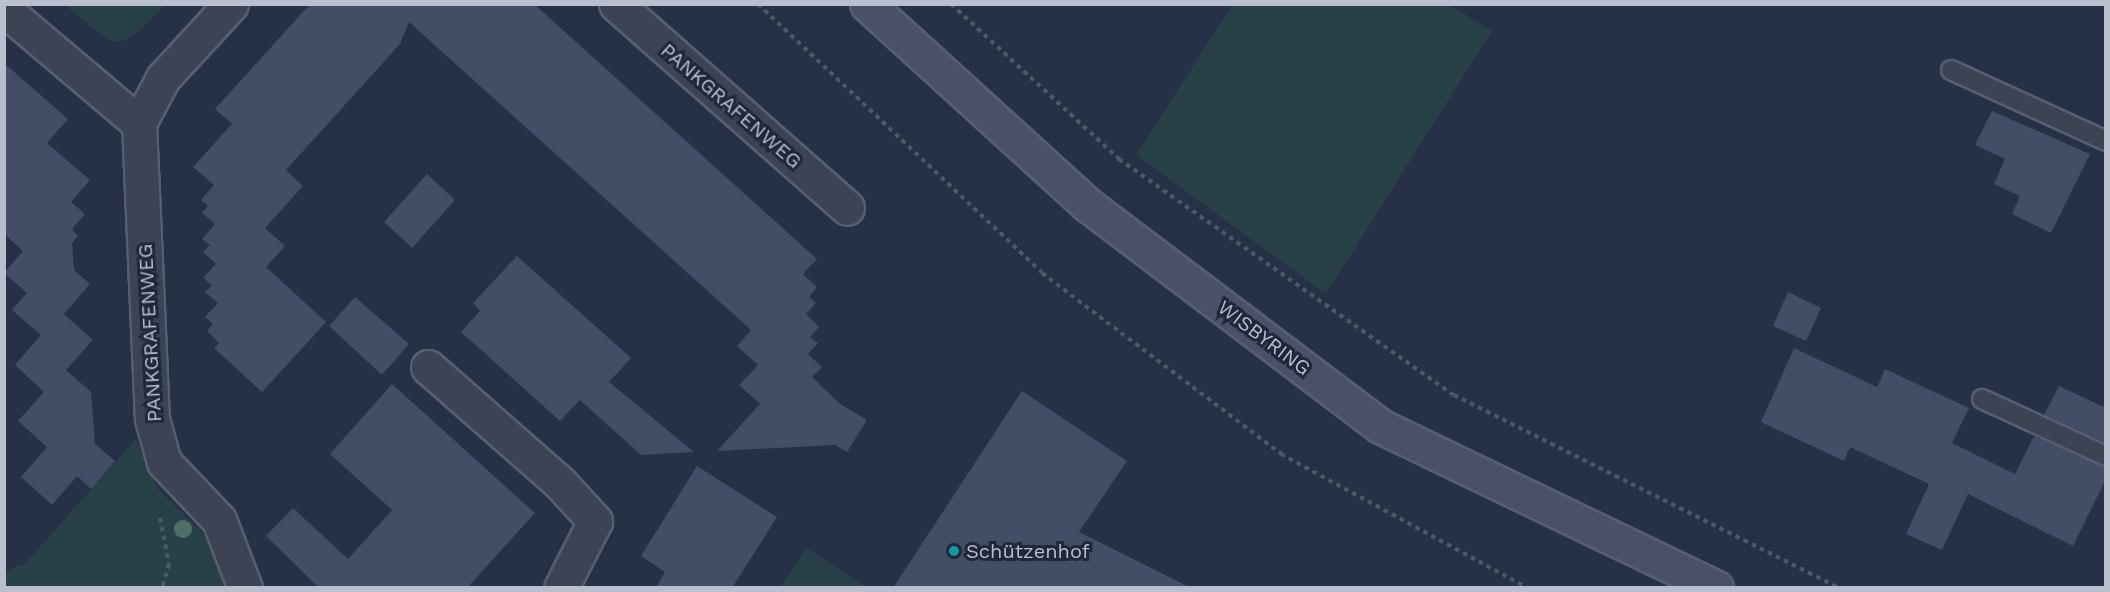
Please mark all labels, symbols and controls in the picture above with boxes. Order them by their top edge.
street label: PANKGRAFENWEG [656,38,806,174]
street label: PANKGRAFENWEG [133,243,167,423]
street label: WISBYRING [1213,295,1315,381]
place label: Schützenhof [966,539,1090,563]
marker: Schützenhof [947,544,961,558]

